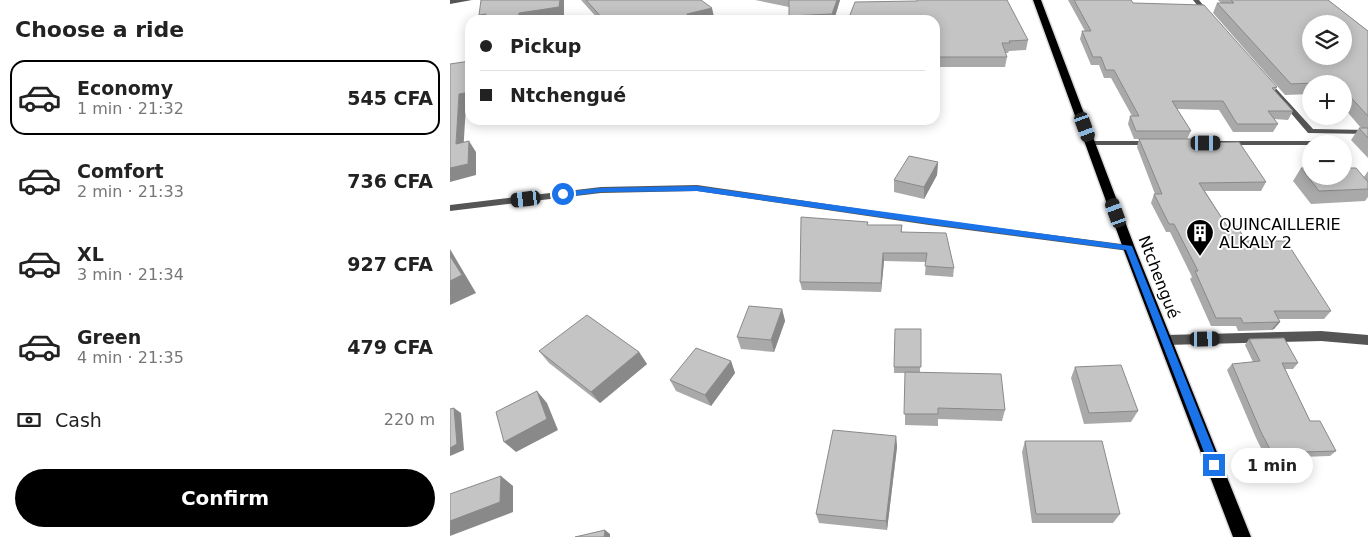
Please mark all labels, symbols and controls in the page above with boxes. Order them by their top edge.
map controls [1302,15,1352,185]
button: layers [1302,15,1352,65]
text: Choose a ride [15,17,184,42]
text: Pickup [510,35,581,57]
icon: car [17,75,62,120]
button: + [1302,75,1352,125]
text: Economy [77,77,173,99]
text: Ntchengué [510,84,626,106]
text: 545 CFA [347,87,433,109]
text: 1 min · 21:32 [77,99,184,118]
car [1072,110,1097,144]
button: − [1302,135,1352,185]
car [1191,136,1221,151]
icon: car [17,158,62,203]
text: Comfort [77,160,164,182]
text: 736 CFA [347,170,433,192]
text: 2 min · 21:33 [77,182,184,201]
route start [552,183,574,205]
car [510,190,541,208]
car [1103,196,1128,230]
place label: QUINCAILLERIE ALKALY 2 [1219,215,1341,252]
building icon: QUINCAILLERIE ALKALY 2 [1185,218,1215,257]
street label: Ntchengué [1134,233,1184,321]
icon: car [17,241,62,286]
text: XL [77,243,104,265]
text: 927 CFA [347,253,433,275]
text: 3 min · 21:34 [77,265,184,284]
icon: car [17,324,62,369]
text: Green [77,326,141,348]
car [1189,331,1220,347]
text: 479 CFA [347,336,433,358]
text: 4 min · 21:35 [77,348,184,367]
icon: cash [15,406,43,434]
text: Cash [55,409,102,431]
text: 220 m [384,410,435,429]
callout: 1 min [1232,448,1314,482]
route end [1203,454,1225,476]
text: 1 min [1247,456,1297,475]
button: Confirm [15,469,435,527]

